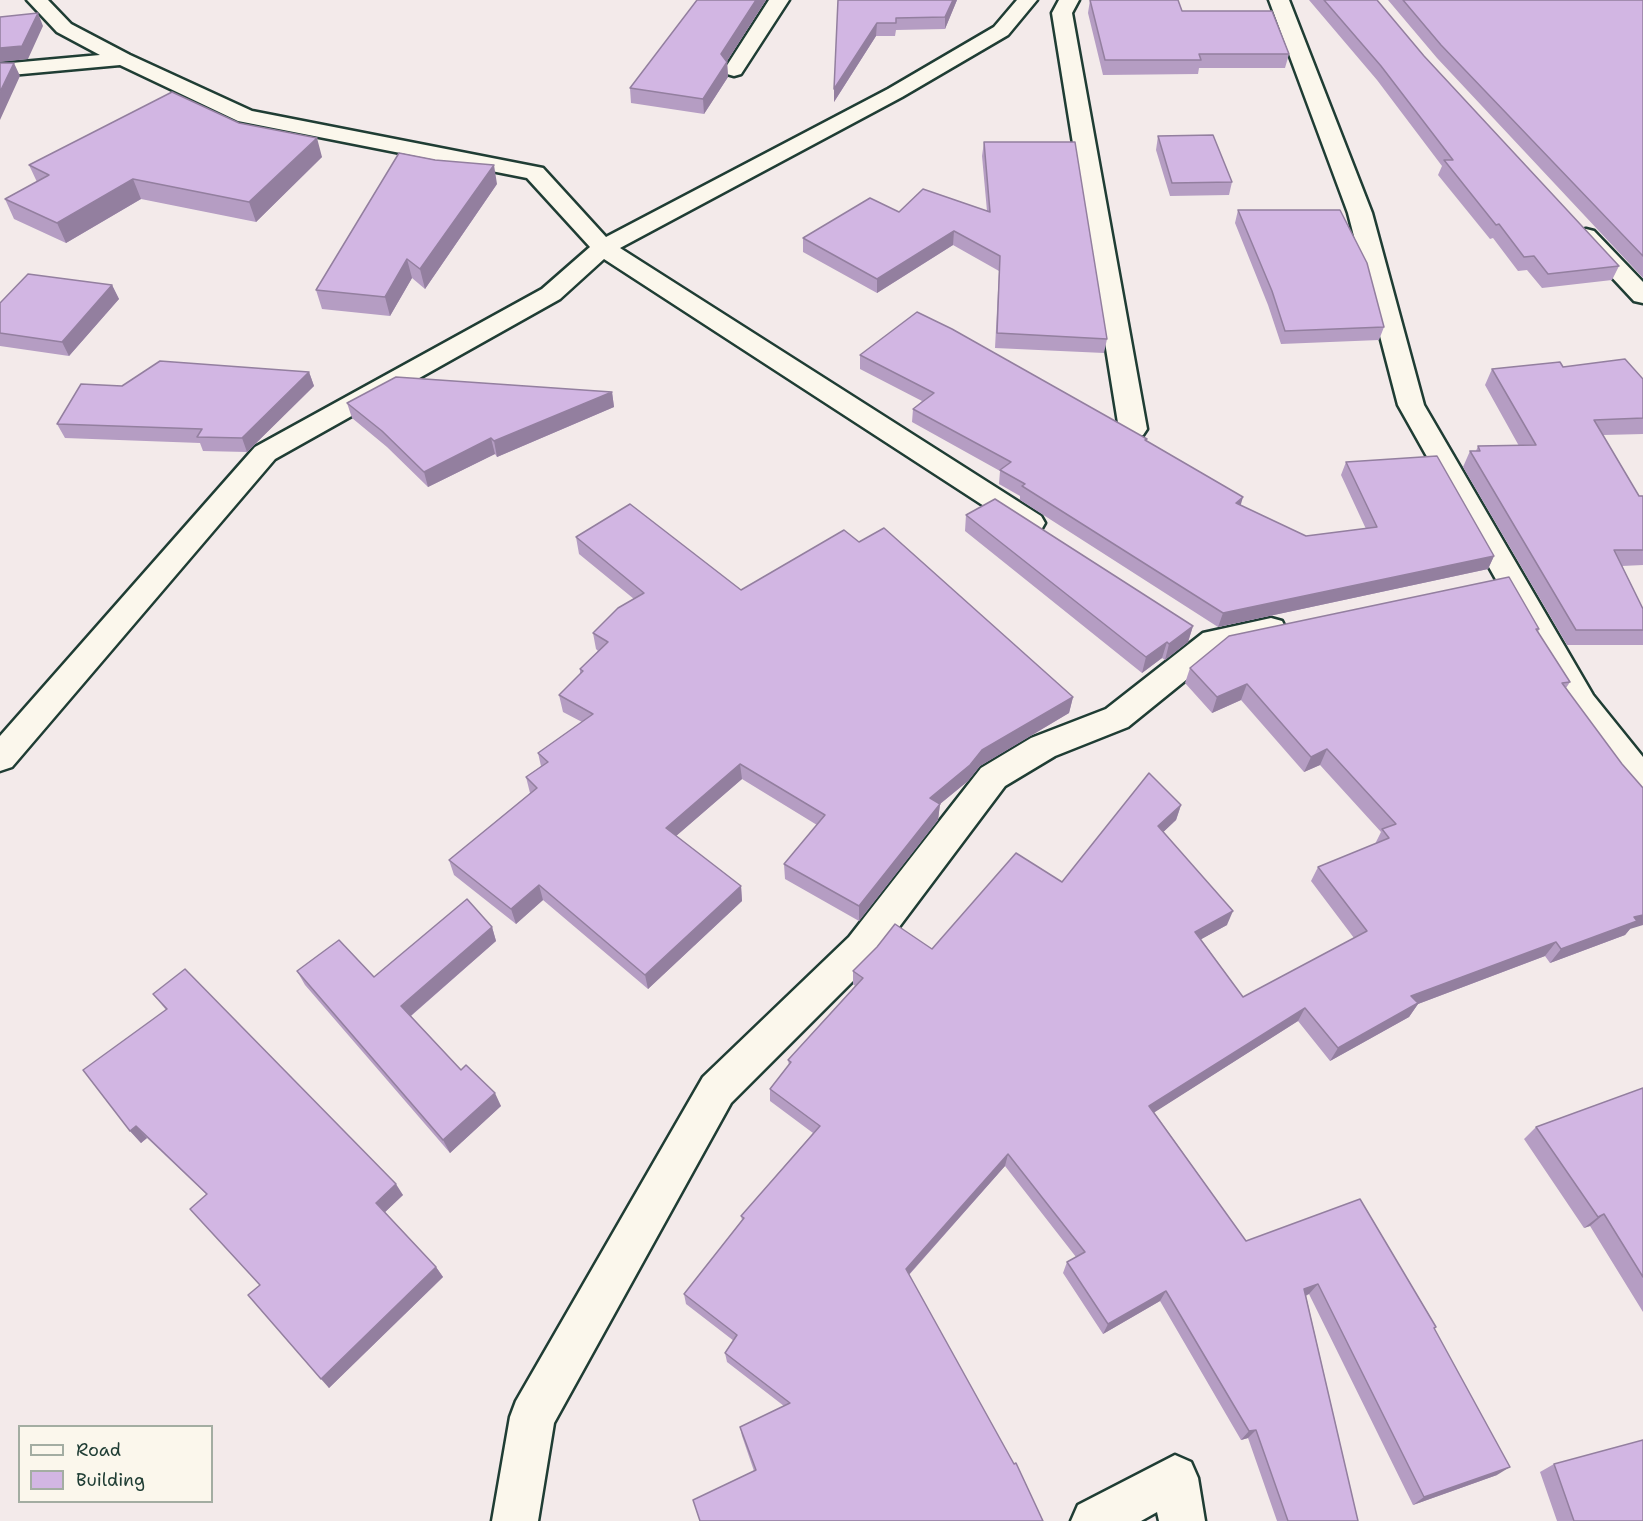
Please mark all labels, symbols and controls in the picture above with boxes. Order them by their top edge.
legend [18,1425,213,1503]
text: Road [76,1438,121,1462]
text: Building [76,1468,145,1492]

